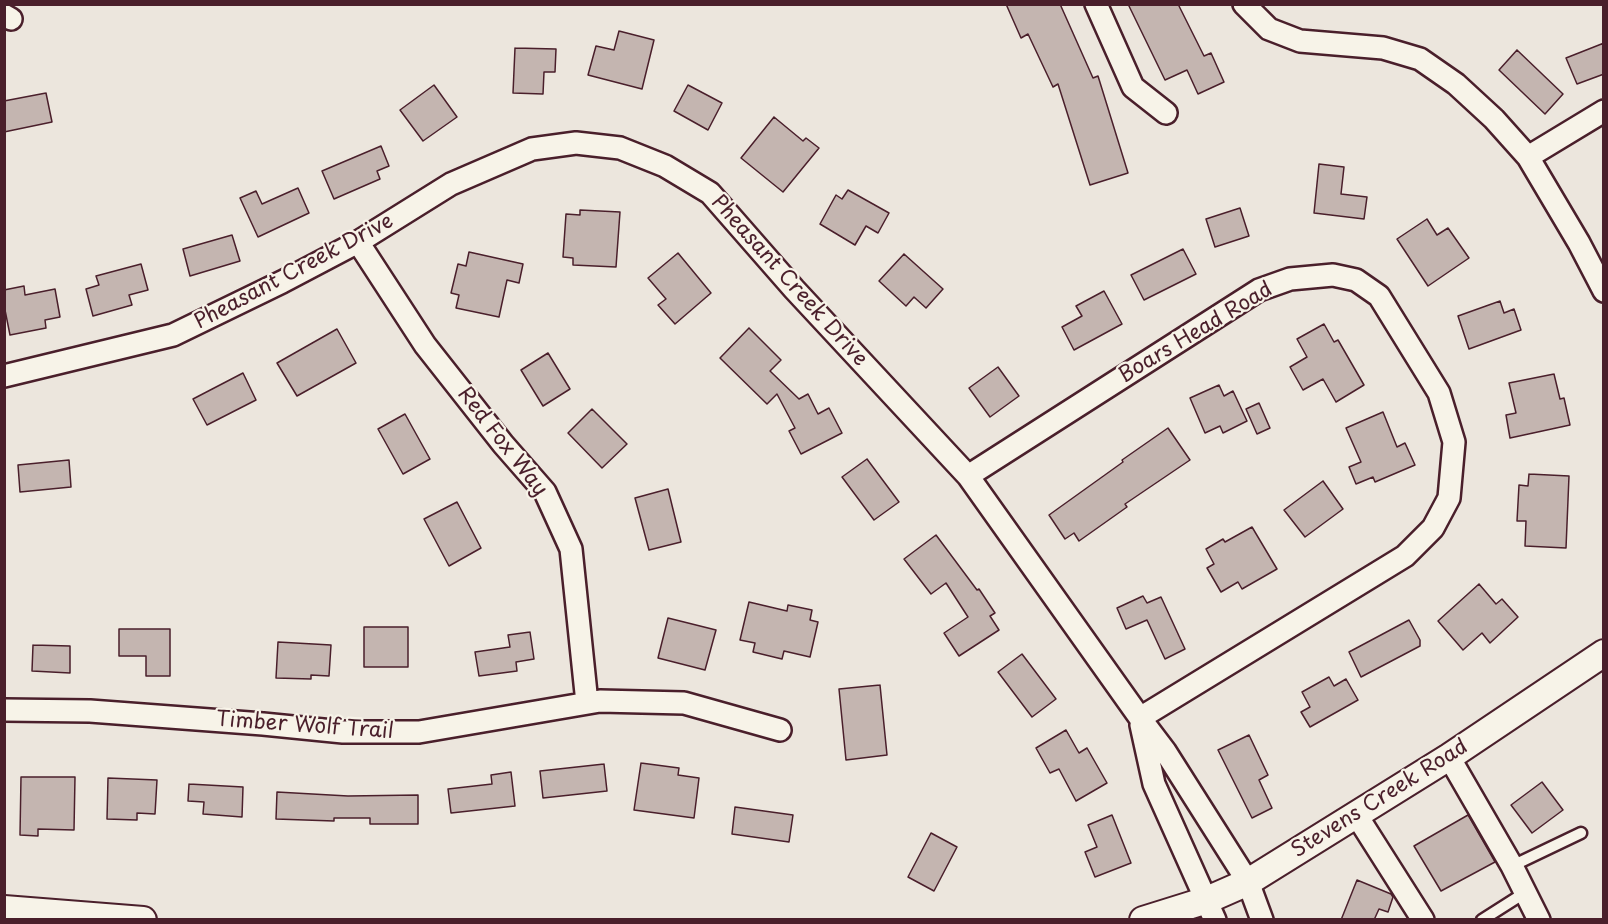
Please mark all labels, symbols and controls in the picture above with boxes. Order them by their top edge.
street label: Pheasant Creek Drive [706,190,872,372]
street label: Pheasant Creek Drive [190,209,398,335]
street label: Boars Head Road [1115,277,1277,389]
street label: Red Fox Way [452,382,552,502]
street label: Timber Wolf Trail [215,707,395,745]
street label: Stevens Creek Road [1287,735,1473,863]

